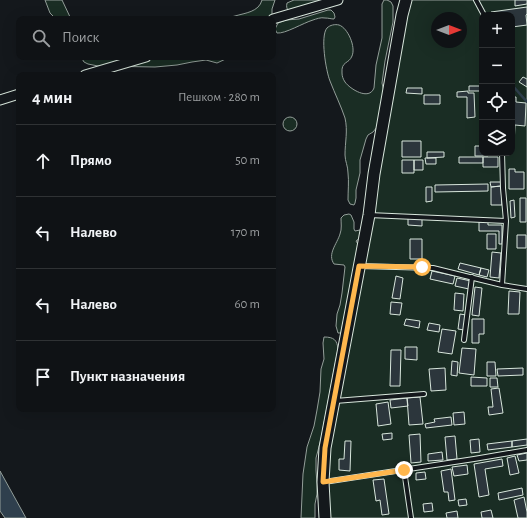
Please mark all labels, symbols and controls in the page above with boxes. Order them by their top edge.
north arrow [431,12,467,48]
map controls [479,12,515,156]
button: + [479,12,515,48]
search box [16,16,276,60]
icon: search [30,27,52,49]
text: Поиск [62,30,100,45]
button: − [479,48,515,84]
button: locate [479,84,515,120]
text: 4 мин [32,89,72,106]
text: Пешком · 280 m [178,91,260,104]
button: layers [479,120,515,156]
icon: ahead [32,150,54,172]
text: Прямо [70,153,112,168]
text: 50 m [235,154,260,167]
icon: left [32,222,54,244]
text: Налево [70,225,117,240]
text: 170 m [231,226,260,239]
route start [413,258,431,276]
icon: left [32,294,54,316]
text: Налево [70,297,117,312]
text: 60 m [234,298,260,311]
icon: arrive [32,366,54,388]
text: Пункт назначения [70,369,185,384]
route end [395,461,413,479]

